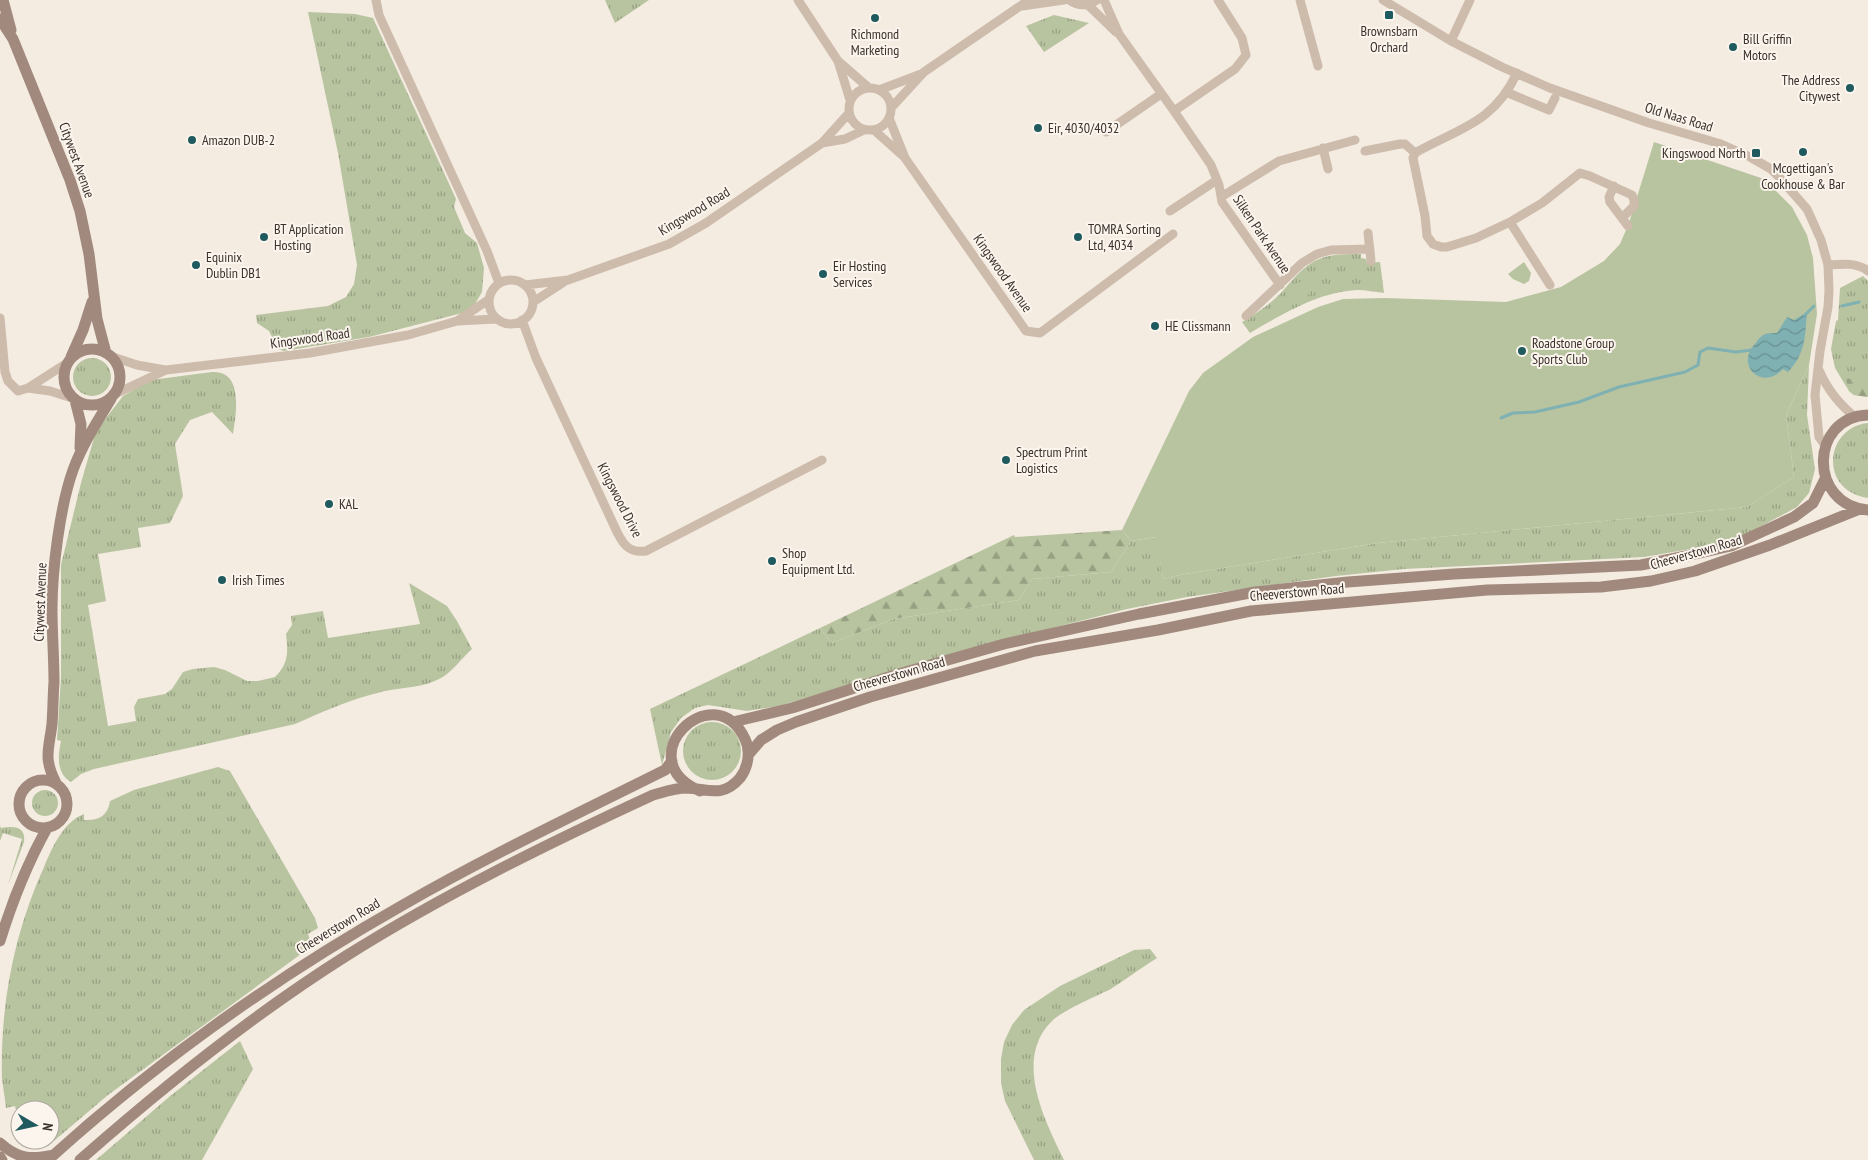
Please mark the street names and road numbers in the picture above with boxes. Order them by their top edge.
street label: Old Naas Road [1643,98,1715,136]
street label: Citywest Avenue [55,120,99,200]
street label: Kingswood Road [655,183,733,239]
street label: Silken Park Avenue [1229,191,1295,277]
street label: Kingswood Avenue [969,231,1037,316]
street label: Kingswood Road [269,324,351,352]
street label: Kingswood Drive [593,460,647,541]
street label: Cheeverstown Road [1648,530,1744,574]
street label: Citywest Avenue [30,562,50,642]
street label: Cheeverstown Road [1249,579,1345,605]
street label: Cheeverstown Road [851,652,947,696]
street label: Cheeverstown Road [293,894,383,958]

